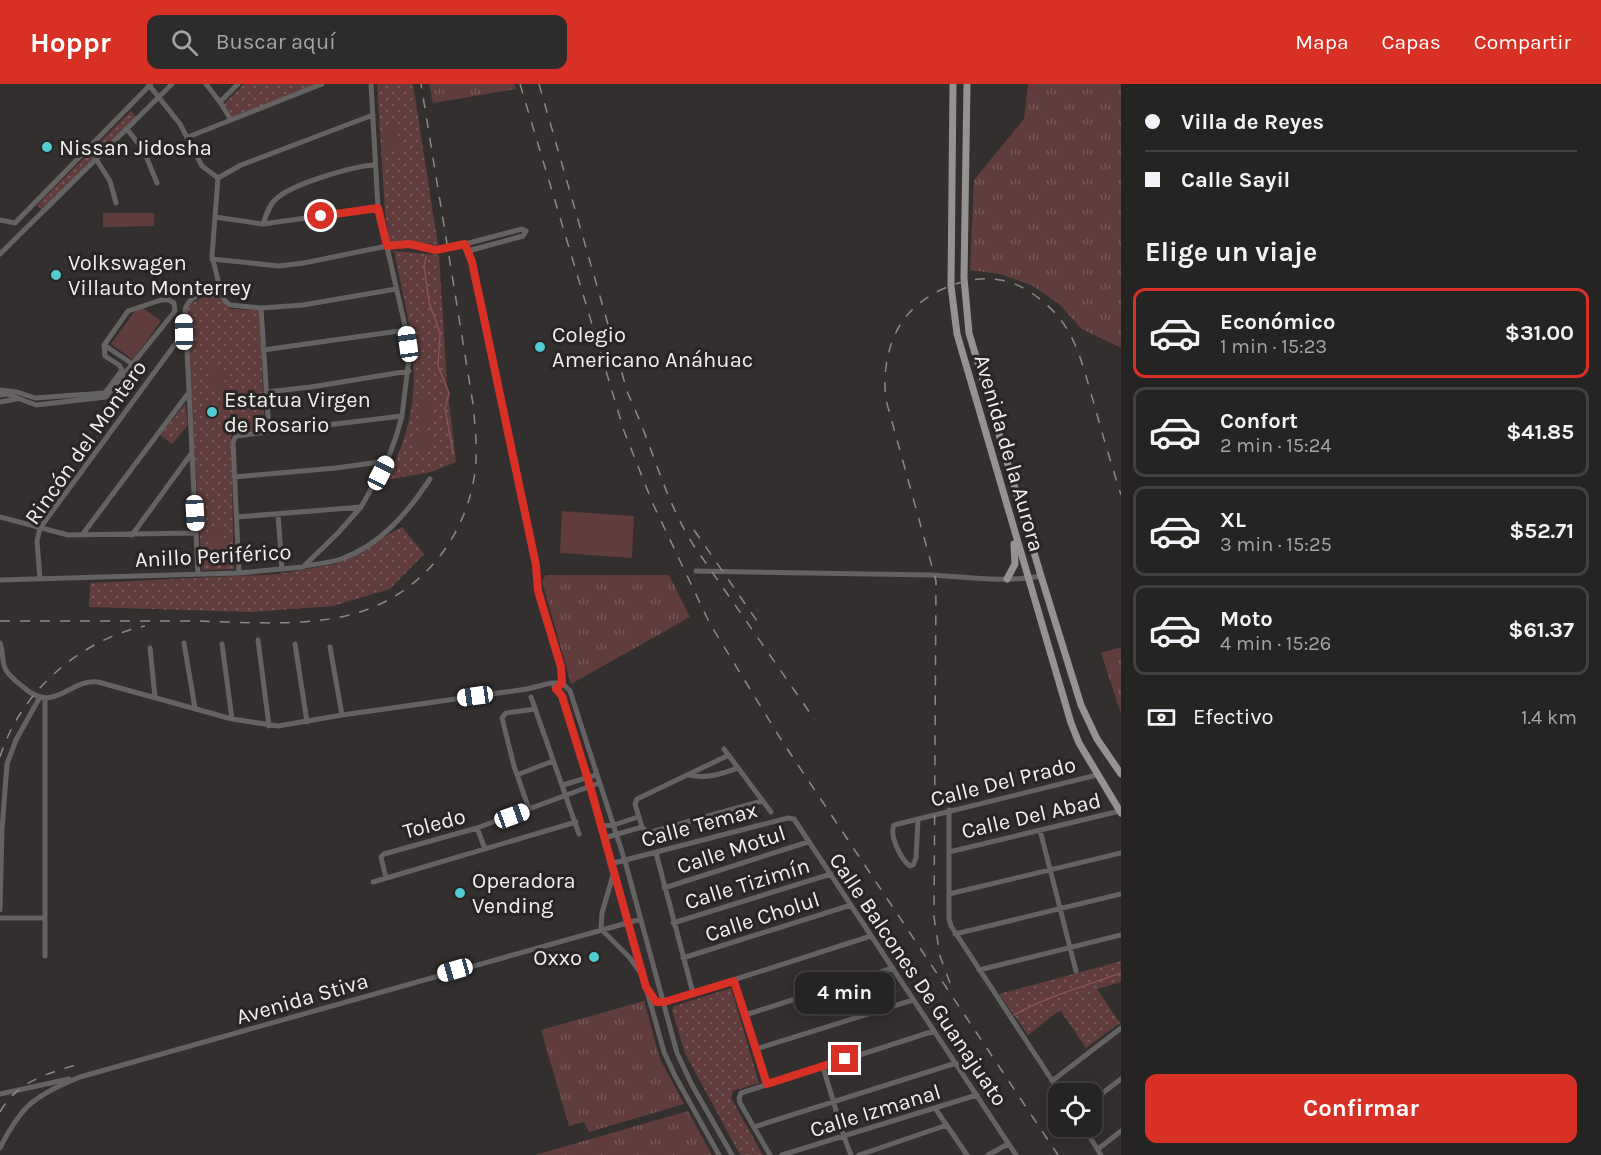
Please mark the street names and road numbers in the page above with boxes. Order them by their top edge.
street label: Avenida de la Aurora [968,352,1050,555]
street label: Rincón del Montero [19,355,152,530]
street label: Anillo Periférico [134,539,292,573]
street label: Calle Del Prado [928,751,1079,813]
street label: Calle Del Abad [959,787,1104,845]
street label: Calle Temax [638,797,760,853]
street label: Toledo [400,803,468,845]
street label: Calle Motul [674,820,789,880]
street label: Calle Balcones De Guanajuato [824,848,1013,1111]
street label: Calle Tizimín [682,853,813,915]
street label: Calle Cholul [702,886,823,948]
street label: Avenida Stiva [233,968,371,1030]
street label: Calle Izmanal [807,1079,944,1143]

